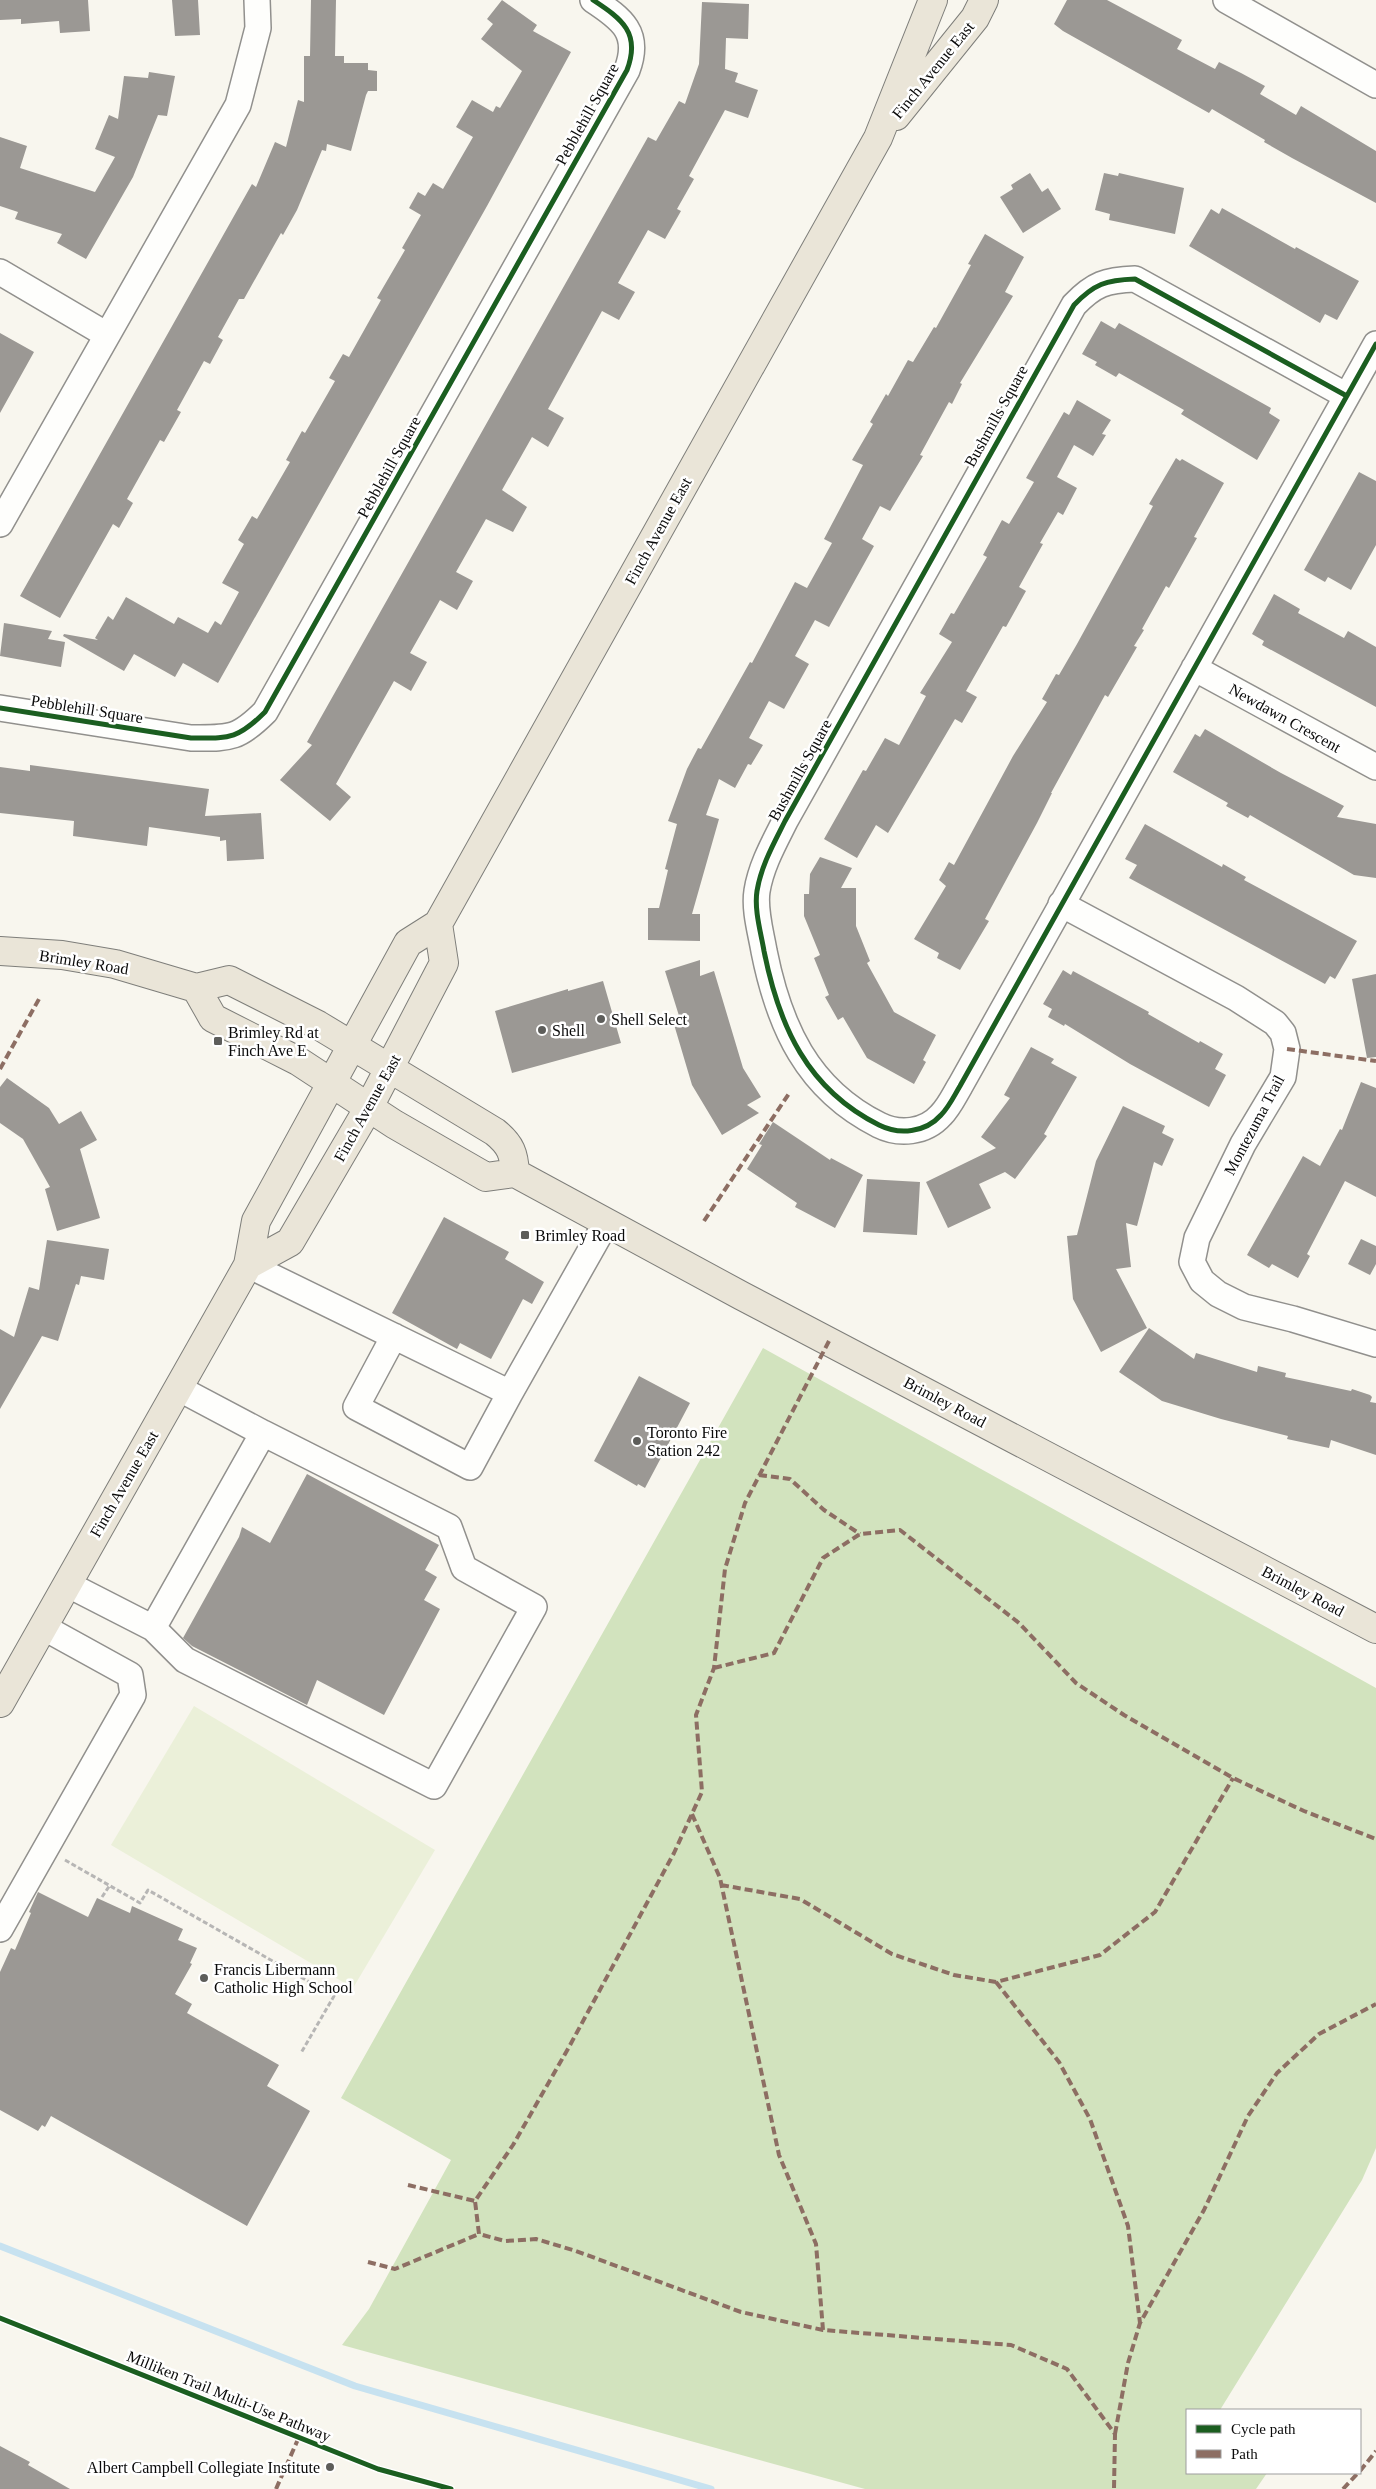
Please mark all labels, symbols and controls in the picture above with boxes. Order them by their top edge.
street label: Finch Avenue East [889,18,978,122]
street label: Pebblehill Square [552,60,623,168]
street label: Bushmills Square [961,362,1032,470]
street label: Pebblehill Square [354,413,425,521]
street label: Finch Avenue East [622,474,695,587]
street label: Newdawn Crescent [1226,680,1344,756]
street label: Pebblehill Square [30,692,144,727]
street label: Bushmills Square [765,716,836,824]
street label: Brimley Road [38,947,130,978]
place label: Shell Select [611,1011,688,1028]
marker: Shell Select [595,1013,607,1025]
place label: Shell [552,1022,585,1039]
place label: Brimley Rd at Finch Ave E [228,1024,319,1059]
marker: Shell [536,1024,548,1036]
marker: Brimley Rd at Finch Ave E [212,1035,224,1047]
street label: Finch Avenue East [331,1051,404,1164]
street label: Montezuma Trail [1221,1072,1288,1178]
place label: Brimley Road [535,1227,625,1245]
marker: Brimley Road [519,1229,531,1241]
street label: Brimley Road [901,1373,989,1432]
place label: Toronto Fire Station 242 [647,1424,727,1459]
street label: Finch Avenue East [87,1427,162,1540]
marker: Toronto Fire Station 242 [631,1435,643,1447]
street label: Brimley Road [1259,1562,1347,1621]
place label: Francis Libermann Catholic High School [214,1961,353,1997]
marker: Francis Libermann Catholic High School [198,1972,210,1984]
street label: Milliken Trail Multi-Use Pathway [124,2347,333,2446]
legend [1186,2409,1361,2474]
text: Cycle path [1231,2421,1296,2437]
text: Path [1231,2446,1258,2462]
place label: Albert Campbell Collegiate Institute [87,2459,320,2477]
marker: Albert Campbell Collegiate Institute [324,2461,336,2473]

